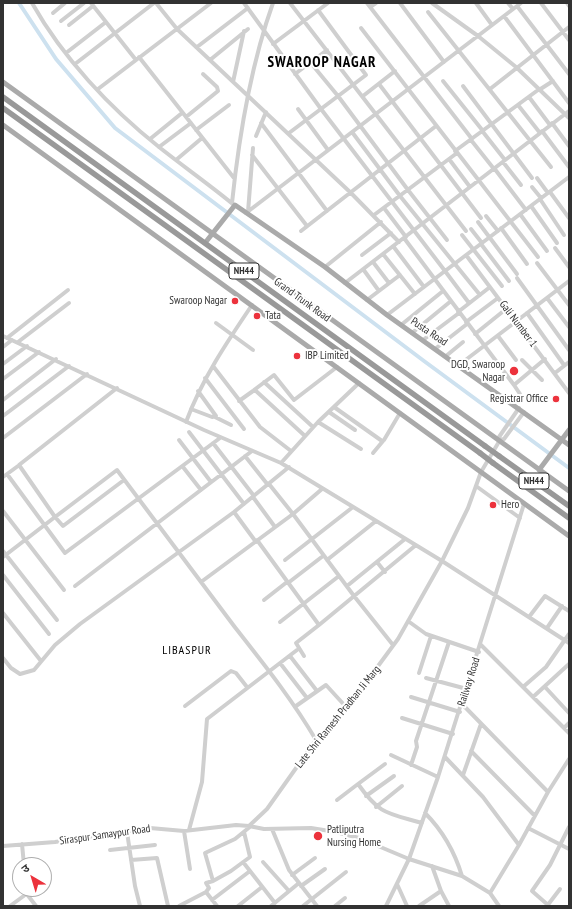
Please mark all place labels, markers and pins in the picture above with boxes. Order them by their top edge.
place label: Swaroop Nagar [169,294,227,308]
marker: Swaroop Nagar [230,296,240,306]
place label: Tata [265,309,281,323]
marker: Tata [252,311,262,321]
place label: IBP Limited [305,349,349,363]
marker: IBP Limited [292,351,302,361]
place label: DGD, Swaroop Nagar [451,358,505,384]
marker: DGD, Swaroop Nagar [508,365,520,377]
place label: Registrar Office [490,392,548,406]
marker: Registrar Office [551,394,561,404]
place label: Hero [501,498,519,512]
marker: Hero [488,500,498,510]
place label: Patliputra Nursing Home [327,823,381,849]
marker: Patliputra Nursing Home [312,830,324,842]

